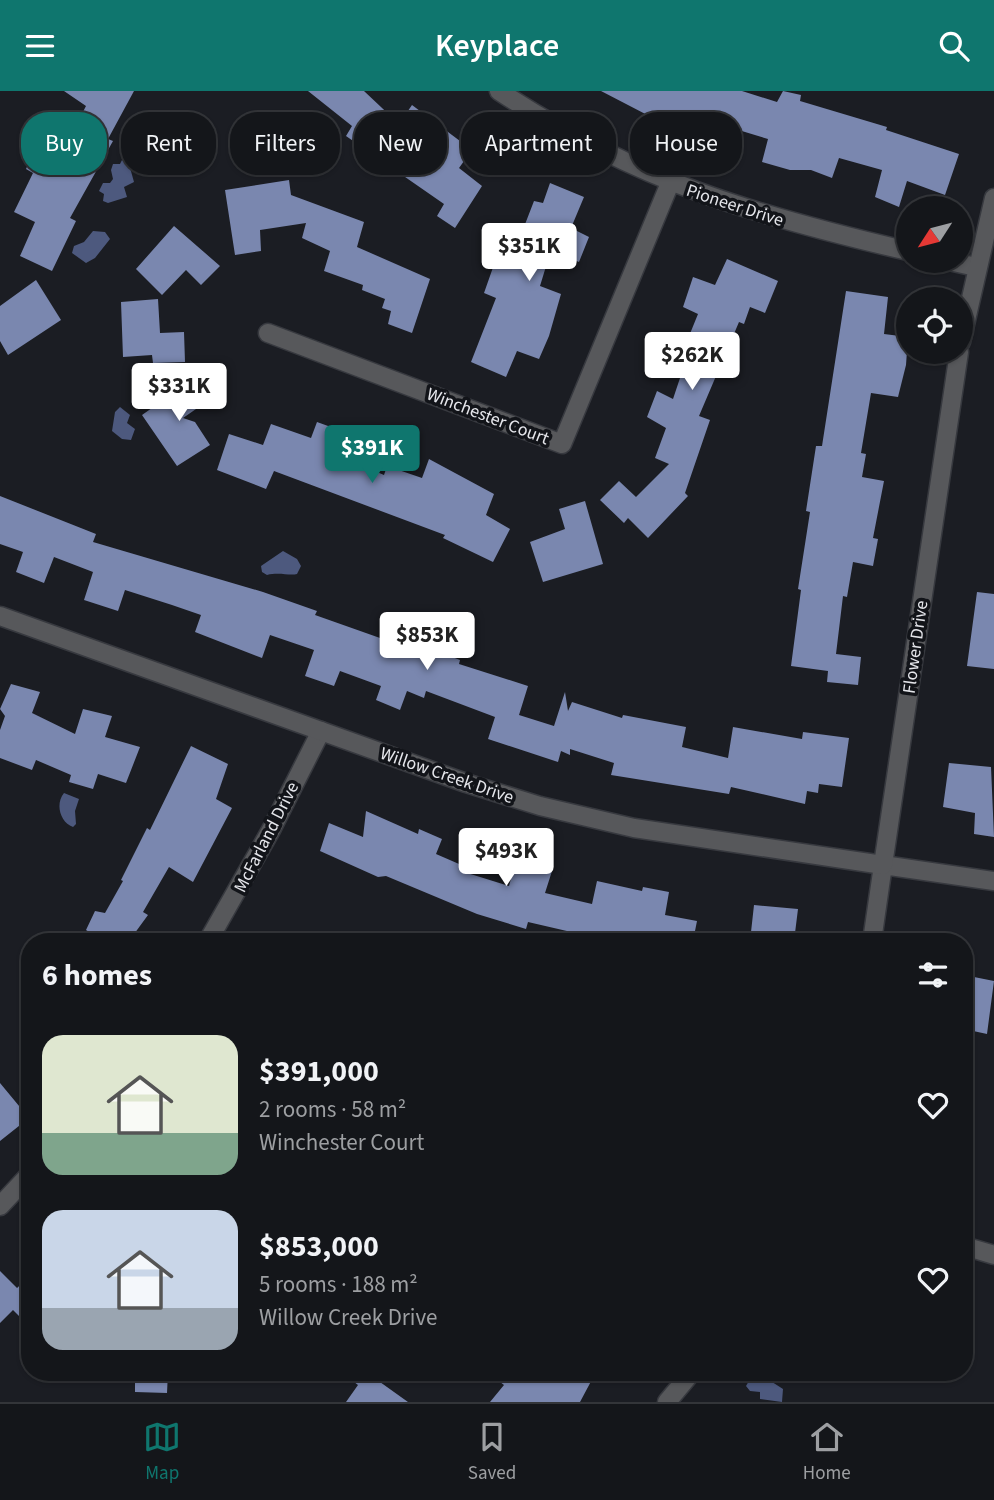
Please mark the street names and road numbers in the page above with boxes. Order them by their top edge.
street label: Pioneer Drive [683,178,787,233]
street label: Winchester Court [423,382,553,451]
street label: Flower Drive [897,599,934,695]
street label: Willow Creek Drive [377,741,517,810]
street label: McFarland Drive [228,778,305,897]

